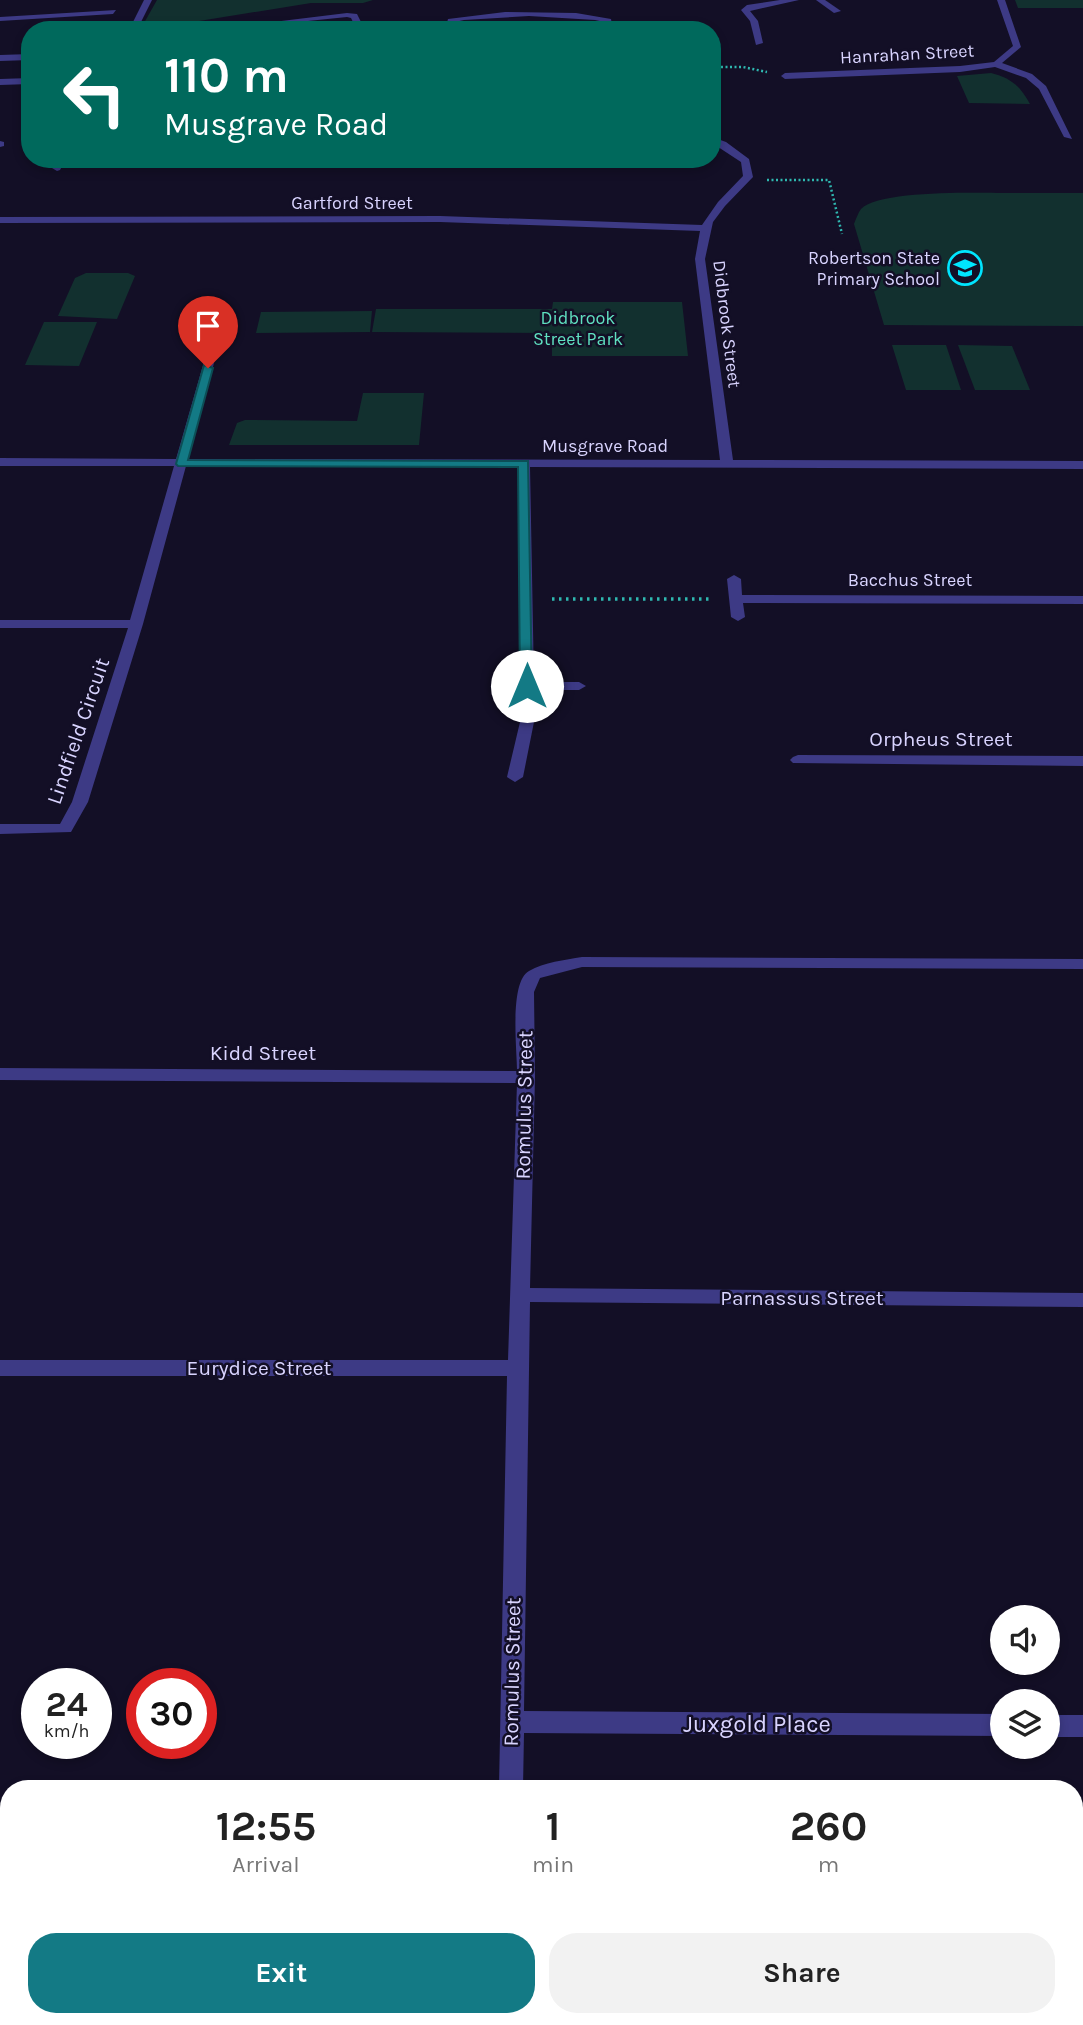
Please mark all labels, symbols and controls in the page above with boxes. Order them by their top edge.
street label: Hanrahan Street [839,39,975,69]
text: 110 m [164,47,289,104]
icon: left [49,49,140,140]
text: Musgrave Road [164,106,388,143]
street label: Gartford Street [291,192,413,214]
place label: Robertson State Primary School [808,247,940,290]
school or university icon: Robertson State Primary School [946,249,984,287]
street label: Didbrook Street [708,259,746,389]
pin [178,296,238,368]
icon: arrive [189,307,227,345]
park label: Didbrook Street Park [533,307,623,350]
street label: Musgrave Road [542,435,668,457]
street label: Bacchus Street [848,569,973,591]
position arrow [490,649,564,723]
street label: Lindfield Circuit [42,655,114,807]
street label: Orpheus Street [869,727,1013,751]
street label: Romulus Street [511,1030,537,1180]
street label: Kidd Street [210,1041,316,1065]
street label: Parnassus Street [720,1286,884,1310]
street label: Eurydice Street [187,1356,332,1380]
street label: Romulus Street [499,1597,525,1747]
map controls [990,1605,1060,1759]
button: sound [990,1605,1060,1675]
speed limit sign: 30 [126,1668,217,1759]
text: 24 [46,1684,88,1725]
button: layers [990,1689,1060,1759]
street label: Juxgold Place [683,1710,831,1738]
text: km/h [44,1720,89,1742]
text: 12:55 [216,1801,316,1851]
text: 1 [546,1801,561,1851]
text: 260 [790,1801,867,1851]
text: Arrival [232,1851,300,1878]
text: min [532,1851,574,1878]
text: m [818,1851,839,1878]
button: Exit [28,1933,535,2013]
button: Share [549,1933,1055,2013]

